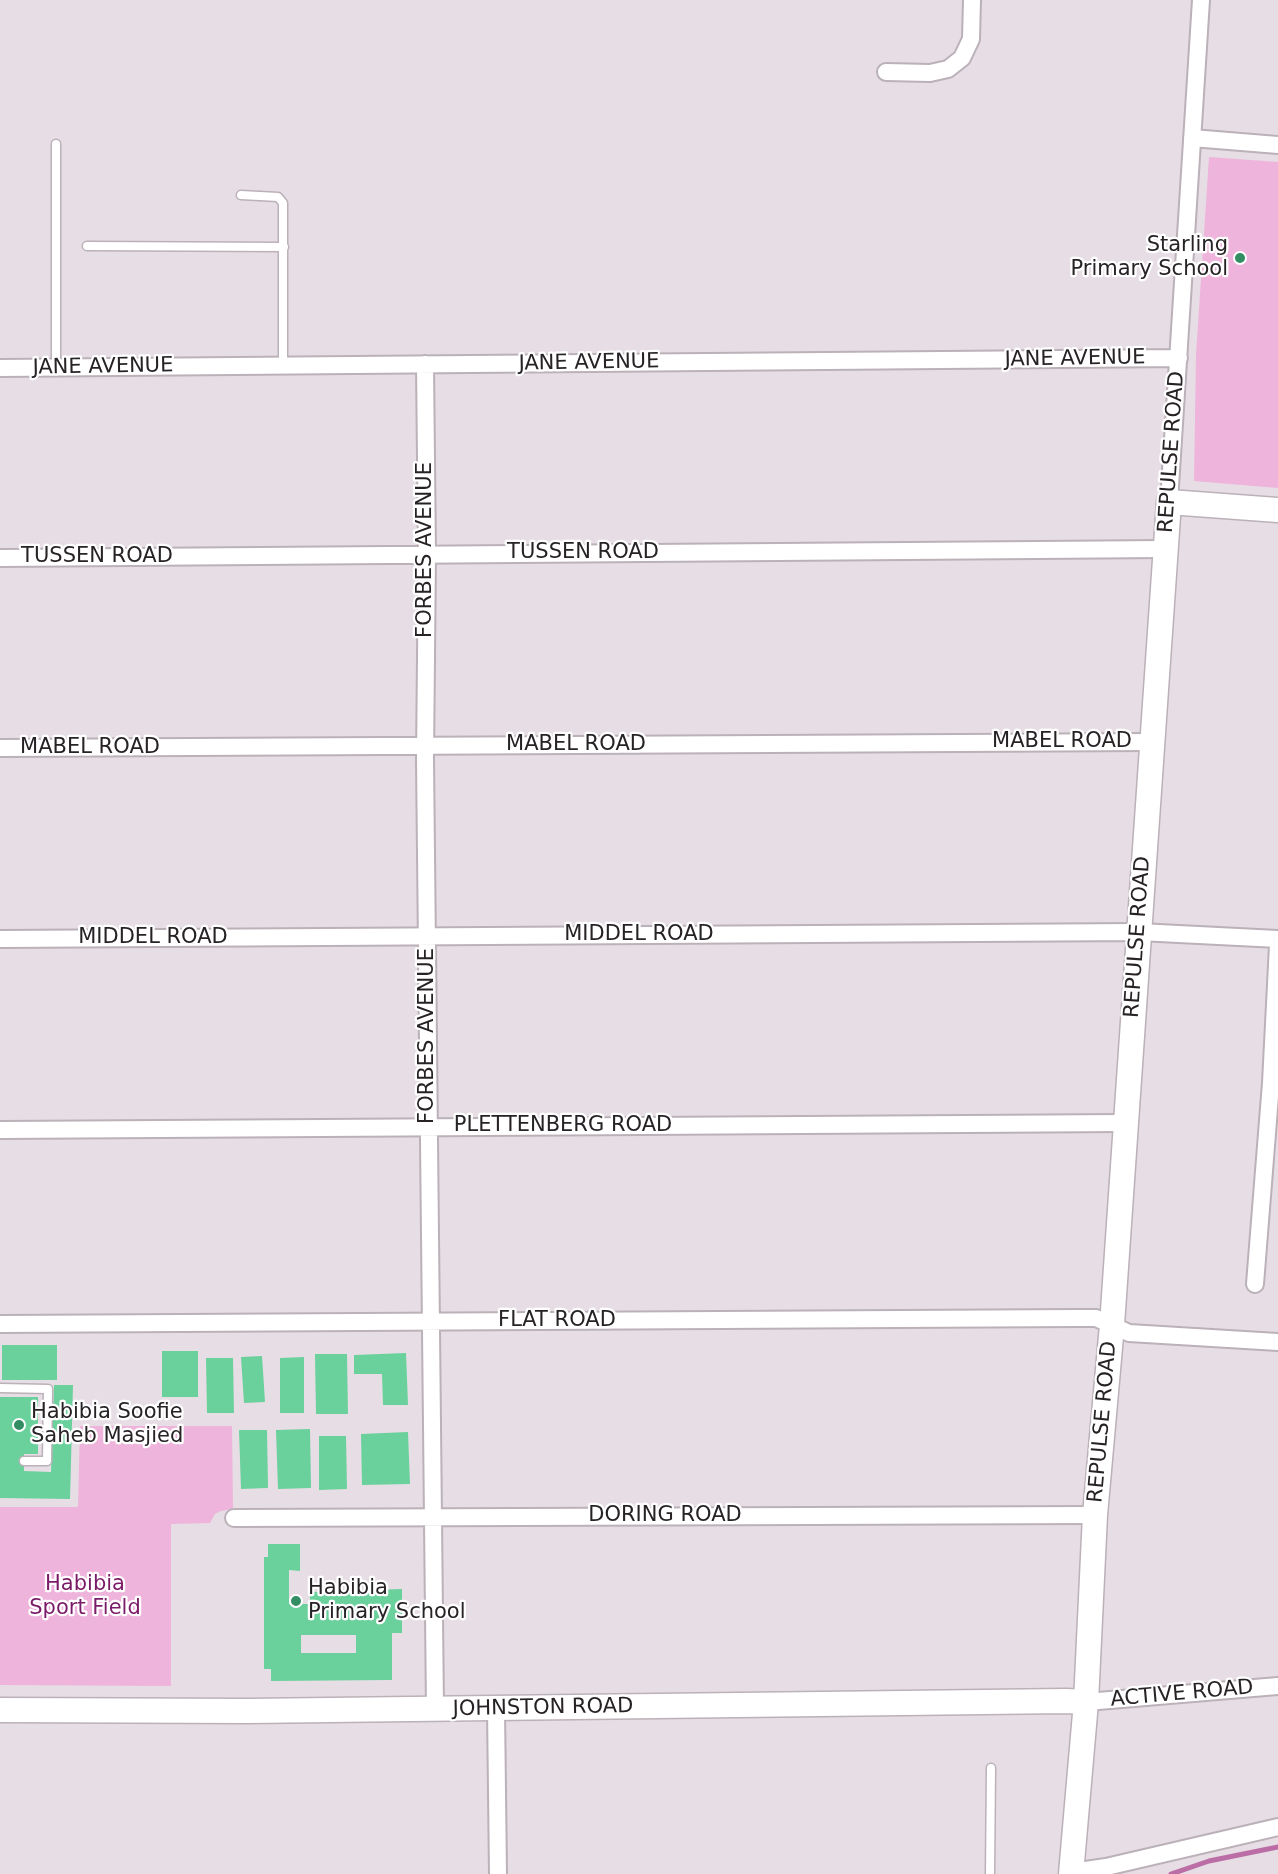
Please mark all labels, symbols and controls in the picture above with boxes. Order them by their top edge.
place label: Starling Primary School [1070,233,1228,283]
marker: Starling Primary School [1233,251,1247,265]
street label: JANE AVENUE [1004,345,1146,373]
street label: JANE AVENUE [518,349,660,377]
street label: JANE AVENUE [32,353,174,381]
street label: REPULSE ROAD [1154,370,1190,534]
street label: FORBES AVENUE [413,462,439,638]
street label: TUSSEN ROAD [507,540,659,566]
street label: TUSSEN ROAD [21,544,173,570]
street label: MABEL ROAD [992,729,1132,755]
street label: MABEL ROAD [506,732,646,758]
street label: MABEL ROAD [20,735,160,761]
street label: REPULSE ROAD [1120,855,1156,1019]
street label: MIDDEL ROAD [564,922,714,948]
street label: MIDDEL ROAD [78,925,228,951]
street label: FORBES AVENUE [415,948,441,1124]
street label: PLETTENBERG ROAD [454,1113,672,1139]
street label: FLAT ROAD [498,1308,616,1334]
street label: REPULSE ROAD [1083,1340,1123,1504]
place label: Habibia Soofie Saheb Masjied [31,1400,183,1450]
marker: Habibia Soofie Saheb Masjied [12,1418,26,1432]
street label: DORING ROAD [588,1503,742,1529]
park label: Habibia Sport Field [29,1572,141,1622]
place label: Habibia Primary School [308,1576,466,1626]
marker: Habibia Primary School [289,1594,303,1608]
street label: ACTIVE ROAD [1110,1675,1254,1713]
street label: JOHNSTON ROAD [453,1694,633,1722]

